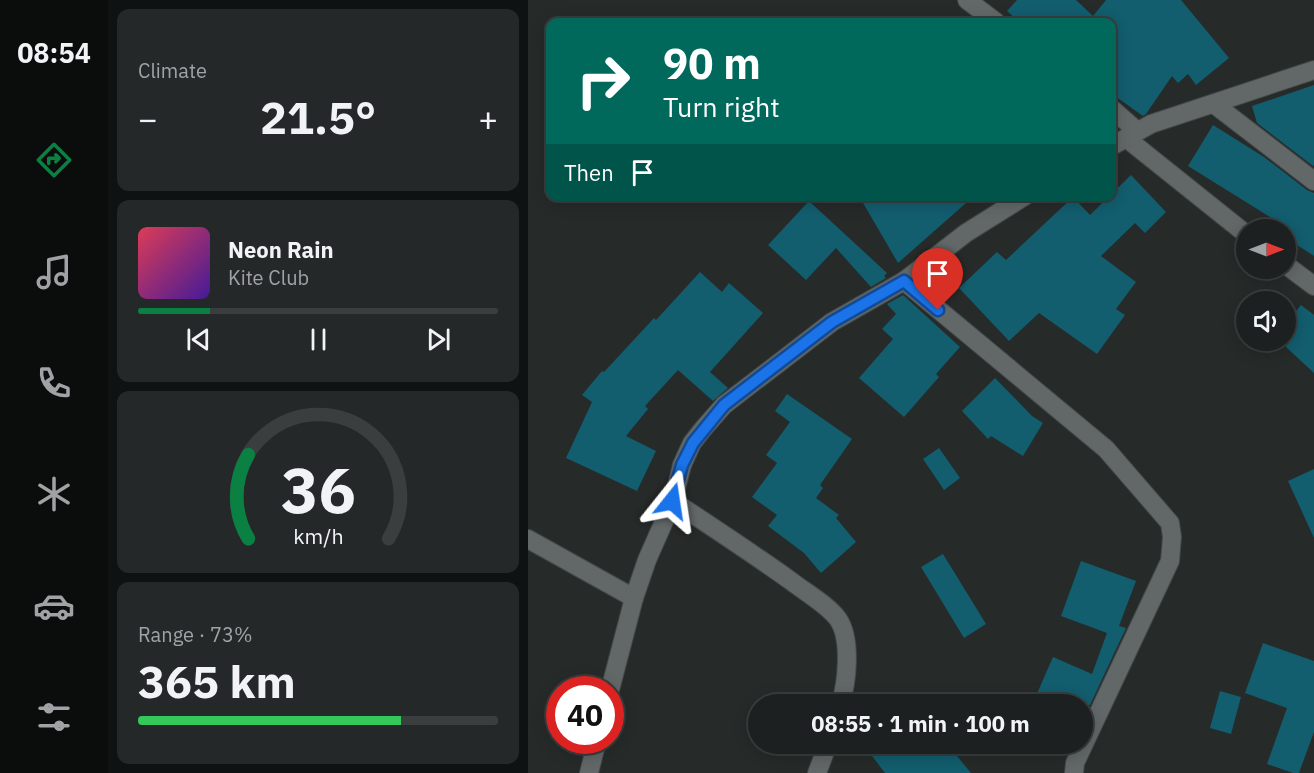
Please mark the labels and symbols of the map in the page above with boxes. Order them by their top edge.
north arrow [1236,219,1296,279]
pin [912,248,963,310]
position arrow [640,469,704,533]
speed limit sign: 40 [546,676,624,754]

